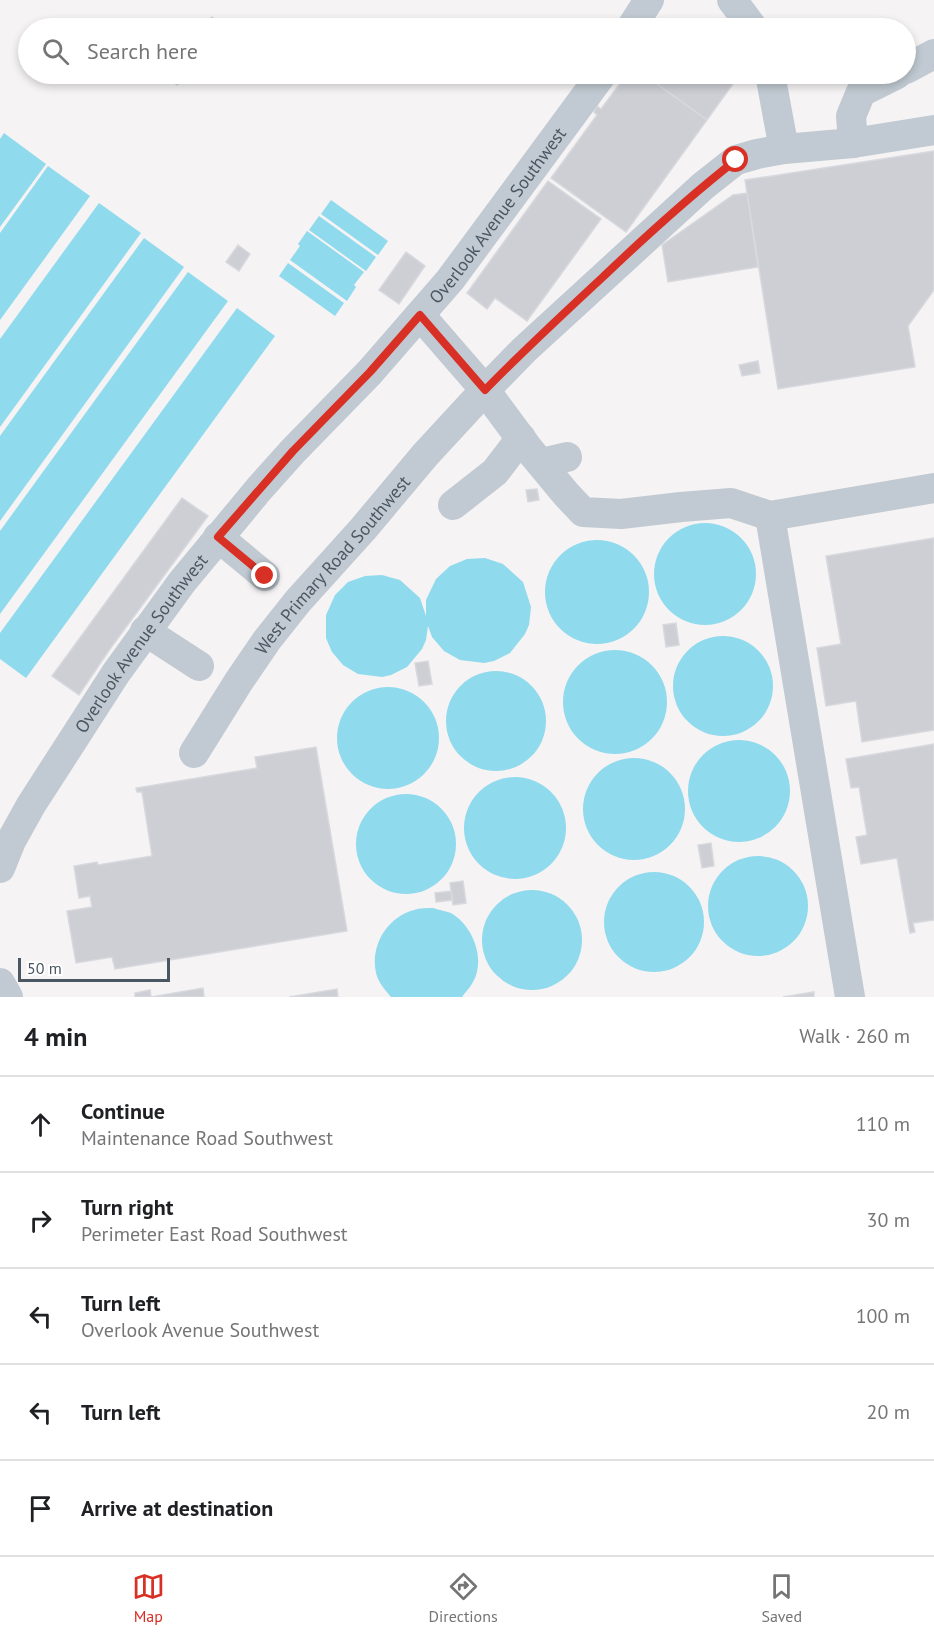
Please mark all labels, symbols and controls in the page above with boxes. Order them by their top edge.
search box [18,18,916,84]
icon: search [39,35,72,68]
text: Search here [87,37,198,65]
street label: Overlook Avenue Southwest [424,122,571,308]
route start [722,146,748,172]
street label: West Primary Road Southwest [249,470,415,659]
street label: Overlook Avenue Southwest [69,549,212,737]
route end [251,562,277,588]
scale bar [18,955,170,983]
text: 50 m [27,958,62,978]
text: 4 min [24,1020,87,1053]
text: Walk · 260 m [799,1023,910,1049]
text: Continue [81,1097,165,1125]
icon: ahead [24,1108,57,1141]
text: 110 m [856,1111,910,1137]
text: Maintenance Road Southwest [81,1125,333,1151]
text: Turn right [81,1193,173,1221]
icon: right [24,1204,57,1237]
text: 30 m [867,1207,910,1233]
text: Perimeter East Road Southwest [81,1221,348,1247]
text: Turn left [81,1289,161,1317]
icon: left [24,1300,57,1333]
text: 100 m [856,1303,910,1329]
text: Overlook Avenue Southwest [81,1317,319,1343]
icon: left [24,1396,57,1429]
text: Turn left [81,1398,161,1426]
text: 20 m [867,1399,910,1425]
icon: arrive [24,1492,57,1525]
text: Arrive at destination [81,1494,273,1522]
tab: Map [132,1570,165,1626]
tab: Directions [429,1570,498,1626]
tab: Saved [761,1570,802,1626]

